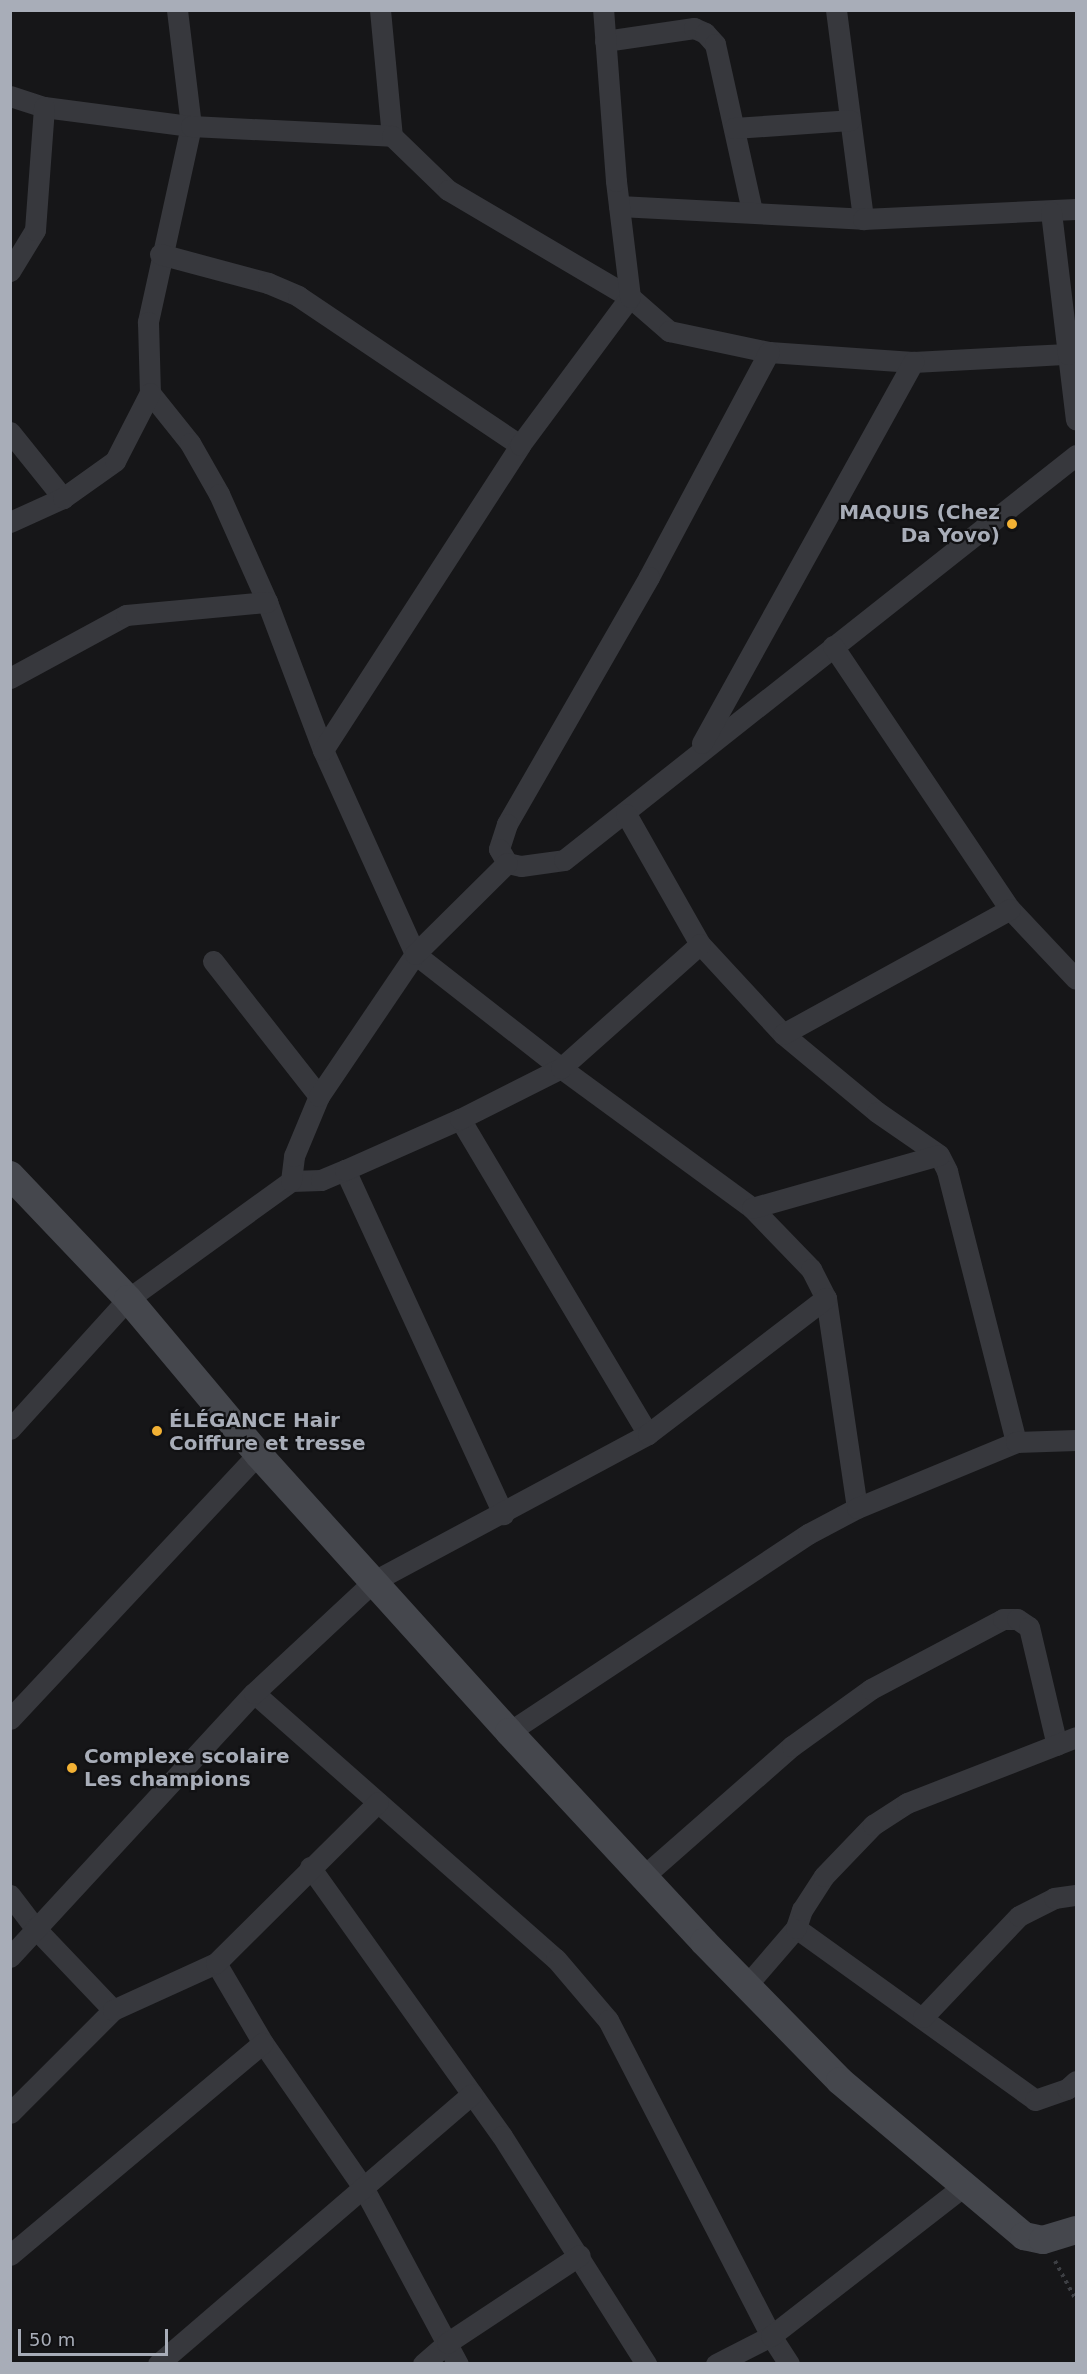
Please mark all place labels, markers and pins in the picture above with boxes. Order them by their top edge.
place label: MAQUIS (Chez Da Yovo) [839,500,1000,547]
marker: MAQUIS (Chez Da Yovo) [1005,517,1019,531]
place label: ÉLÉGANCE Hair Coiffure et tresse [169,1408,366,1455]
marker: ÉLÉGANCE Hair Coiffure et tresse [150,1424,164,1438]
place label: Complexe scolaire Les champions [84,1744,290,1791]
marker: Complexe scolaire Les champions [65,1761,79,1775]

